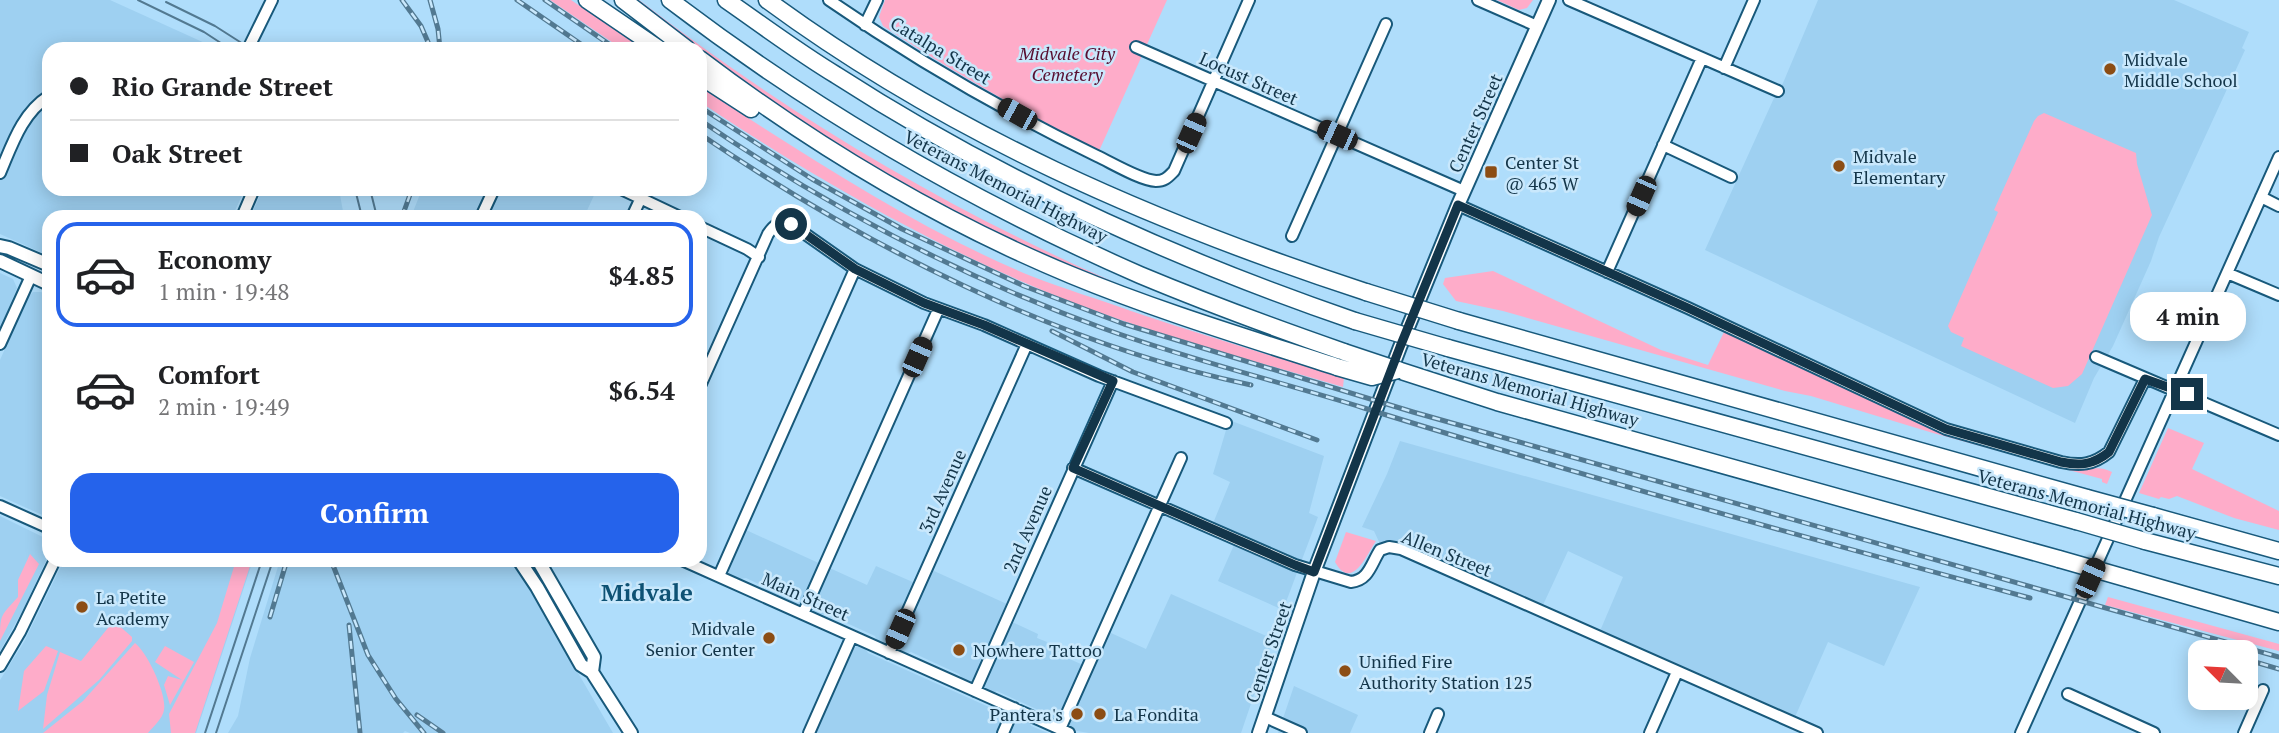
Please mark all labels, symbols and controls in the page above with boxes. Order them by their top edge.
street label: Catalpa Street [886,10,996,90]
park label: Midvale City Cemetery [1018,41,1116,86]
street label: Locust Street [1196,46,1302,111]
place label: Midvale Middle School [2124,47,2238,92]
marker: Midvale Middle School [2102,61,2118,77]
text: Rio Grande Street [112,69,333,103]
street label: Center Street [1442,69,1508,176]
car [994,95,1041,133]
car [1173,110,1210,156]
car [1314,117,1361,153]
street label: Veterans Memorial Highway [900,124,1113,248]
text: Oak Street [112,136,243,170]
place label: Midvale Elementary [1853,144,1946,189]
place label: Center St @ 465 W [1505,150,1580,195]
marker: Midvale Elementary [1831,158,1847,174]
marker: Center St @ 465 W [1483,164,1499,180]
car [1623,173,1660,219]
route start [775,208,807,240]
text: Economy [158,242,271,276]
icon: car [74,243,137,306]
text: $4.85 [609,258,675,292]
text: 1 min · 19:48 [158,276,290,307]
callout: 4 min [2129,292,2245,342]
text: 4 min [2157,301,2219,332]
car [899,334,936,380]
street label: Veterans Memorial Highway [1418,346,1643,432]
text: Comfort [158,357,260,391]
icon: car [74,358,137,421]
text: $6.54 [609,373,675,407]
route end [2171,378,2203,410]
text: 2 min · 19:49 [158,391,290,422]
street label: 3rd Avenue [913,445,971,537]
street label: Veterans Memorial Highway [1975,463,2200,545]
button: Confirm [70,473,679,553]
street label: 2nd Avenue [997,482,1057,576]
street label: Allen Street [1398,524,1496,582]
car [2072,555,2109,601]
street label: Main Street [759,566,854,626]
district label: Midvale [601,576,693,608]
place label: La Petite Academy [96,585,170,630]
street label: Center Street [1239,598,1297,706]
marker: La Petite Academy [74,599,90,615]
car [882,606,919,652]
place label: Midvale Senior Center [645,616,755,661]
marker: Midvale Senior Center [761,630,777,646]
place label: Nowhere Tattoo [973,638,1102,662]
north arrow [2188,640,2258,710]
map controls [2188,640,2258,710]
marker: Nowhere Tattoo [951,642,967,658]
place label: Unified Fire Authority Station 125 [1359,649,1533,694]
marker: Unified Fire Authority Station 125 [1337,663,1353,679]
place label: Pantera's [990,702,1063,726]
place label: La Fondita [1114,702,1199,726]
marker: Pantera's [1069,706,1085,722]
marker: La Fondita [1092,706,1108,722]

